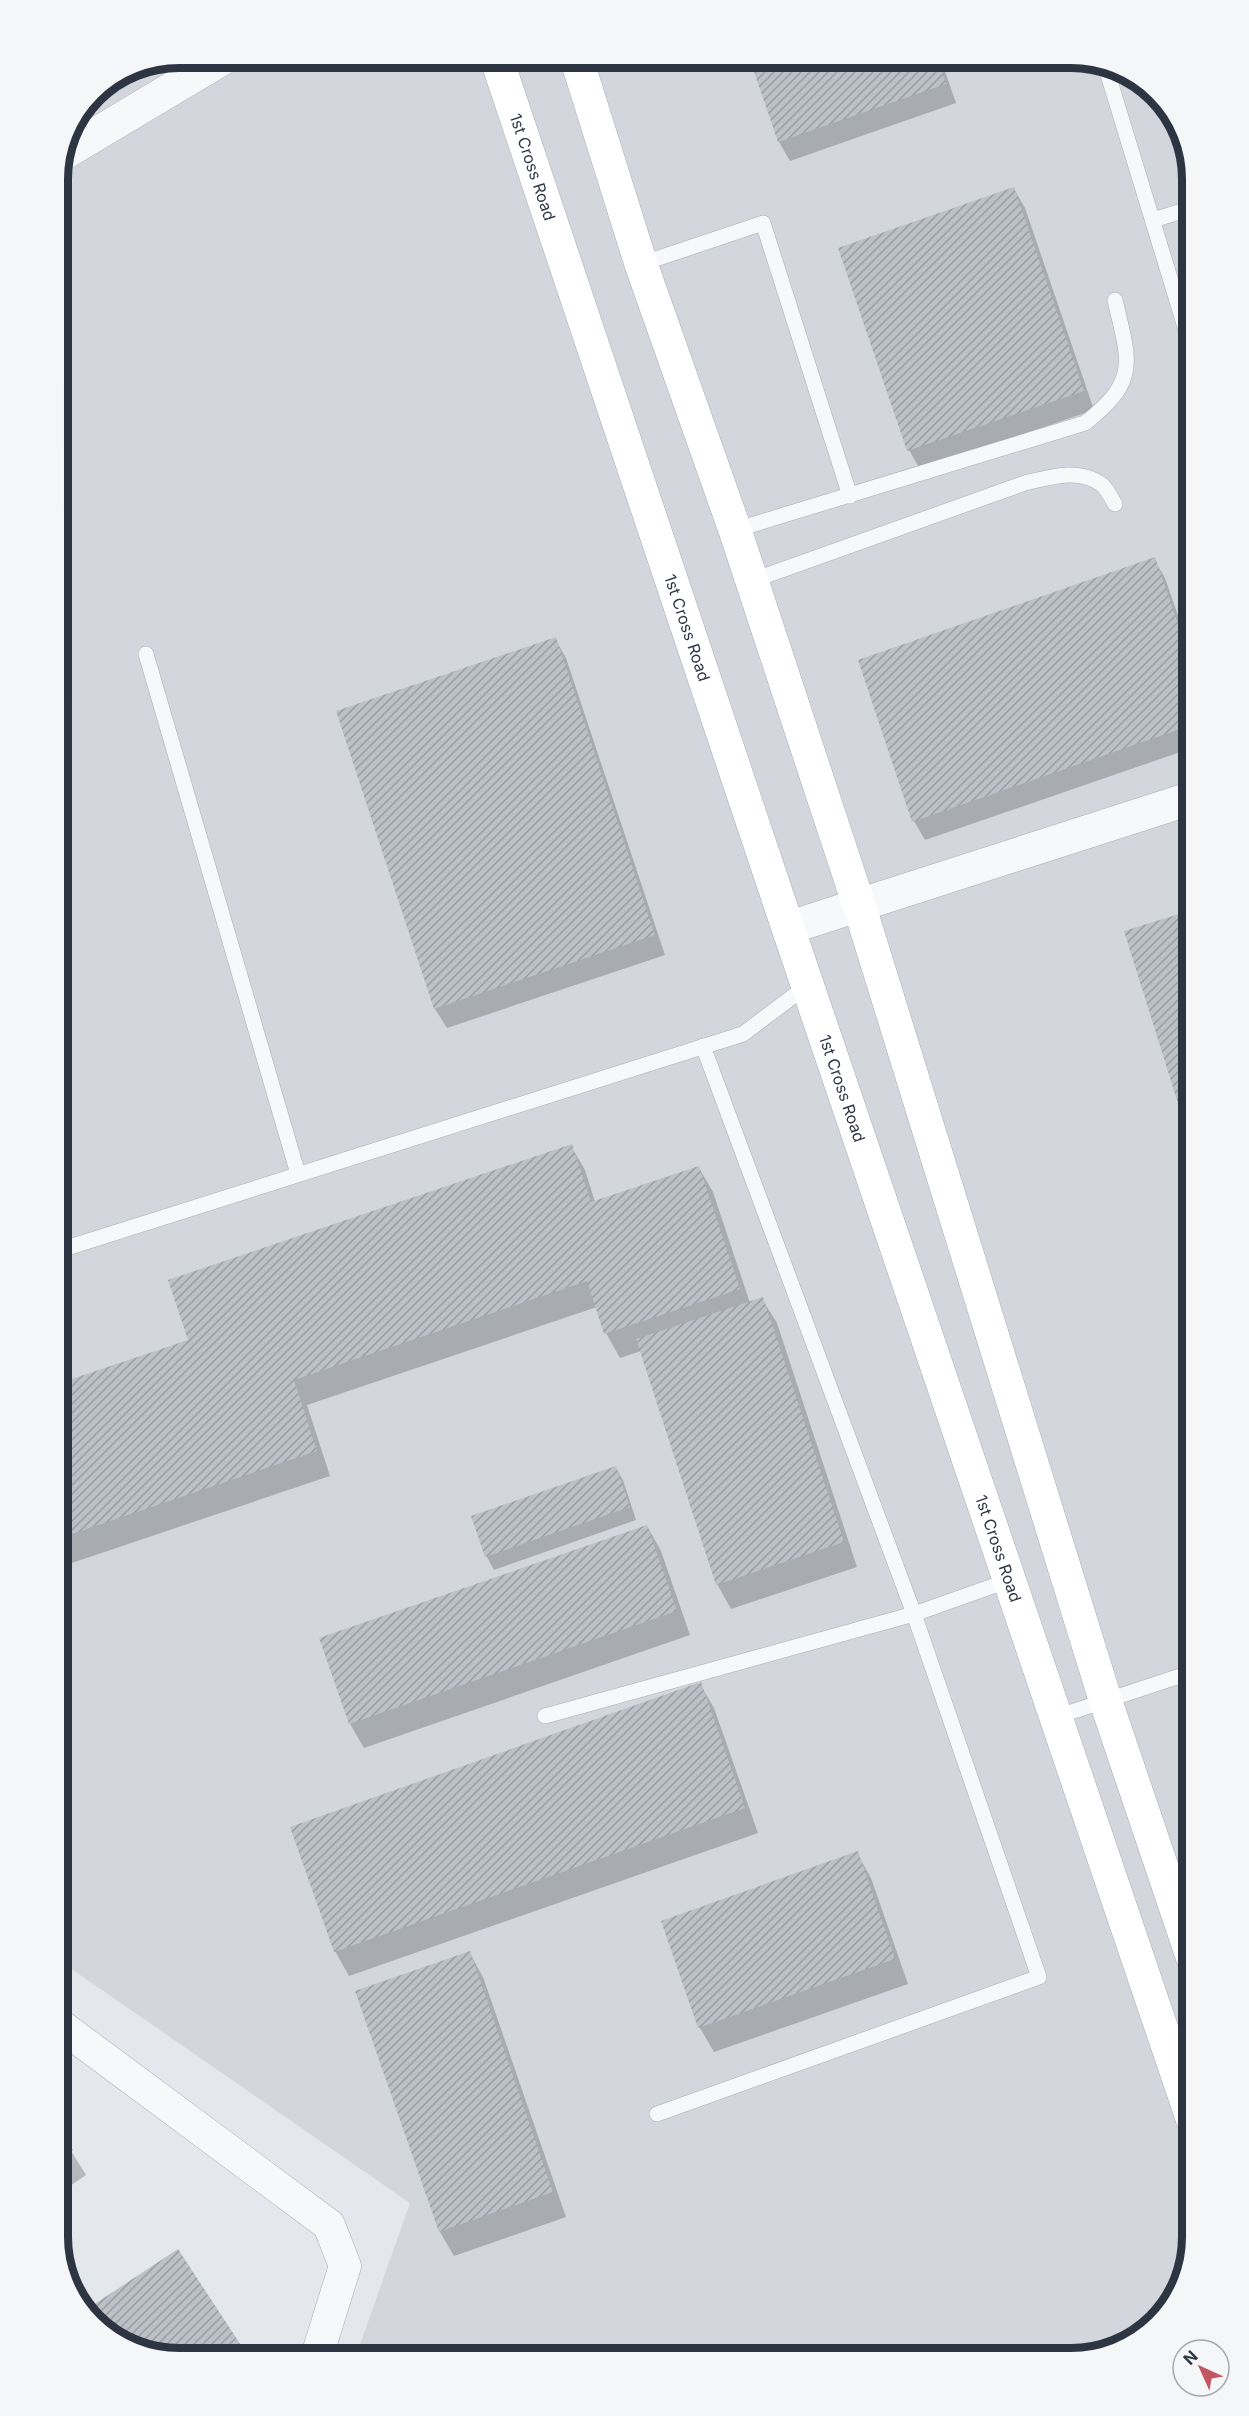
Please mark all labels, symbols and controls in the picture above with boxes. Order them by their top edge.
street label: 1st Cross Road [506,111,560,223]
street label: 1st Cross Road [660,572,715,684]
street label: 1st Cross Road [815,1032,870,1144]
street label: 1st Cross Road [971,1492,1026,1605]
north arrow [1171,2338,1231,2398]
text: N [1179,2346,1202,2369]

